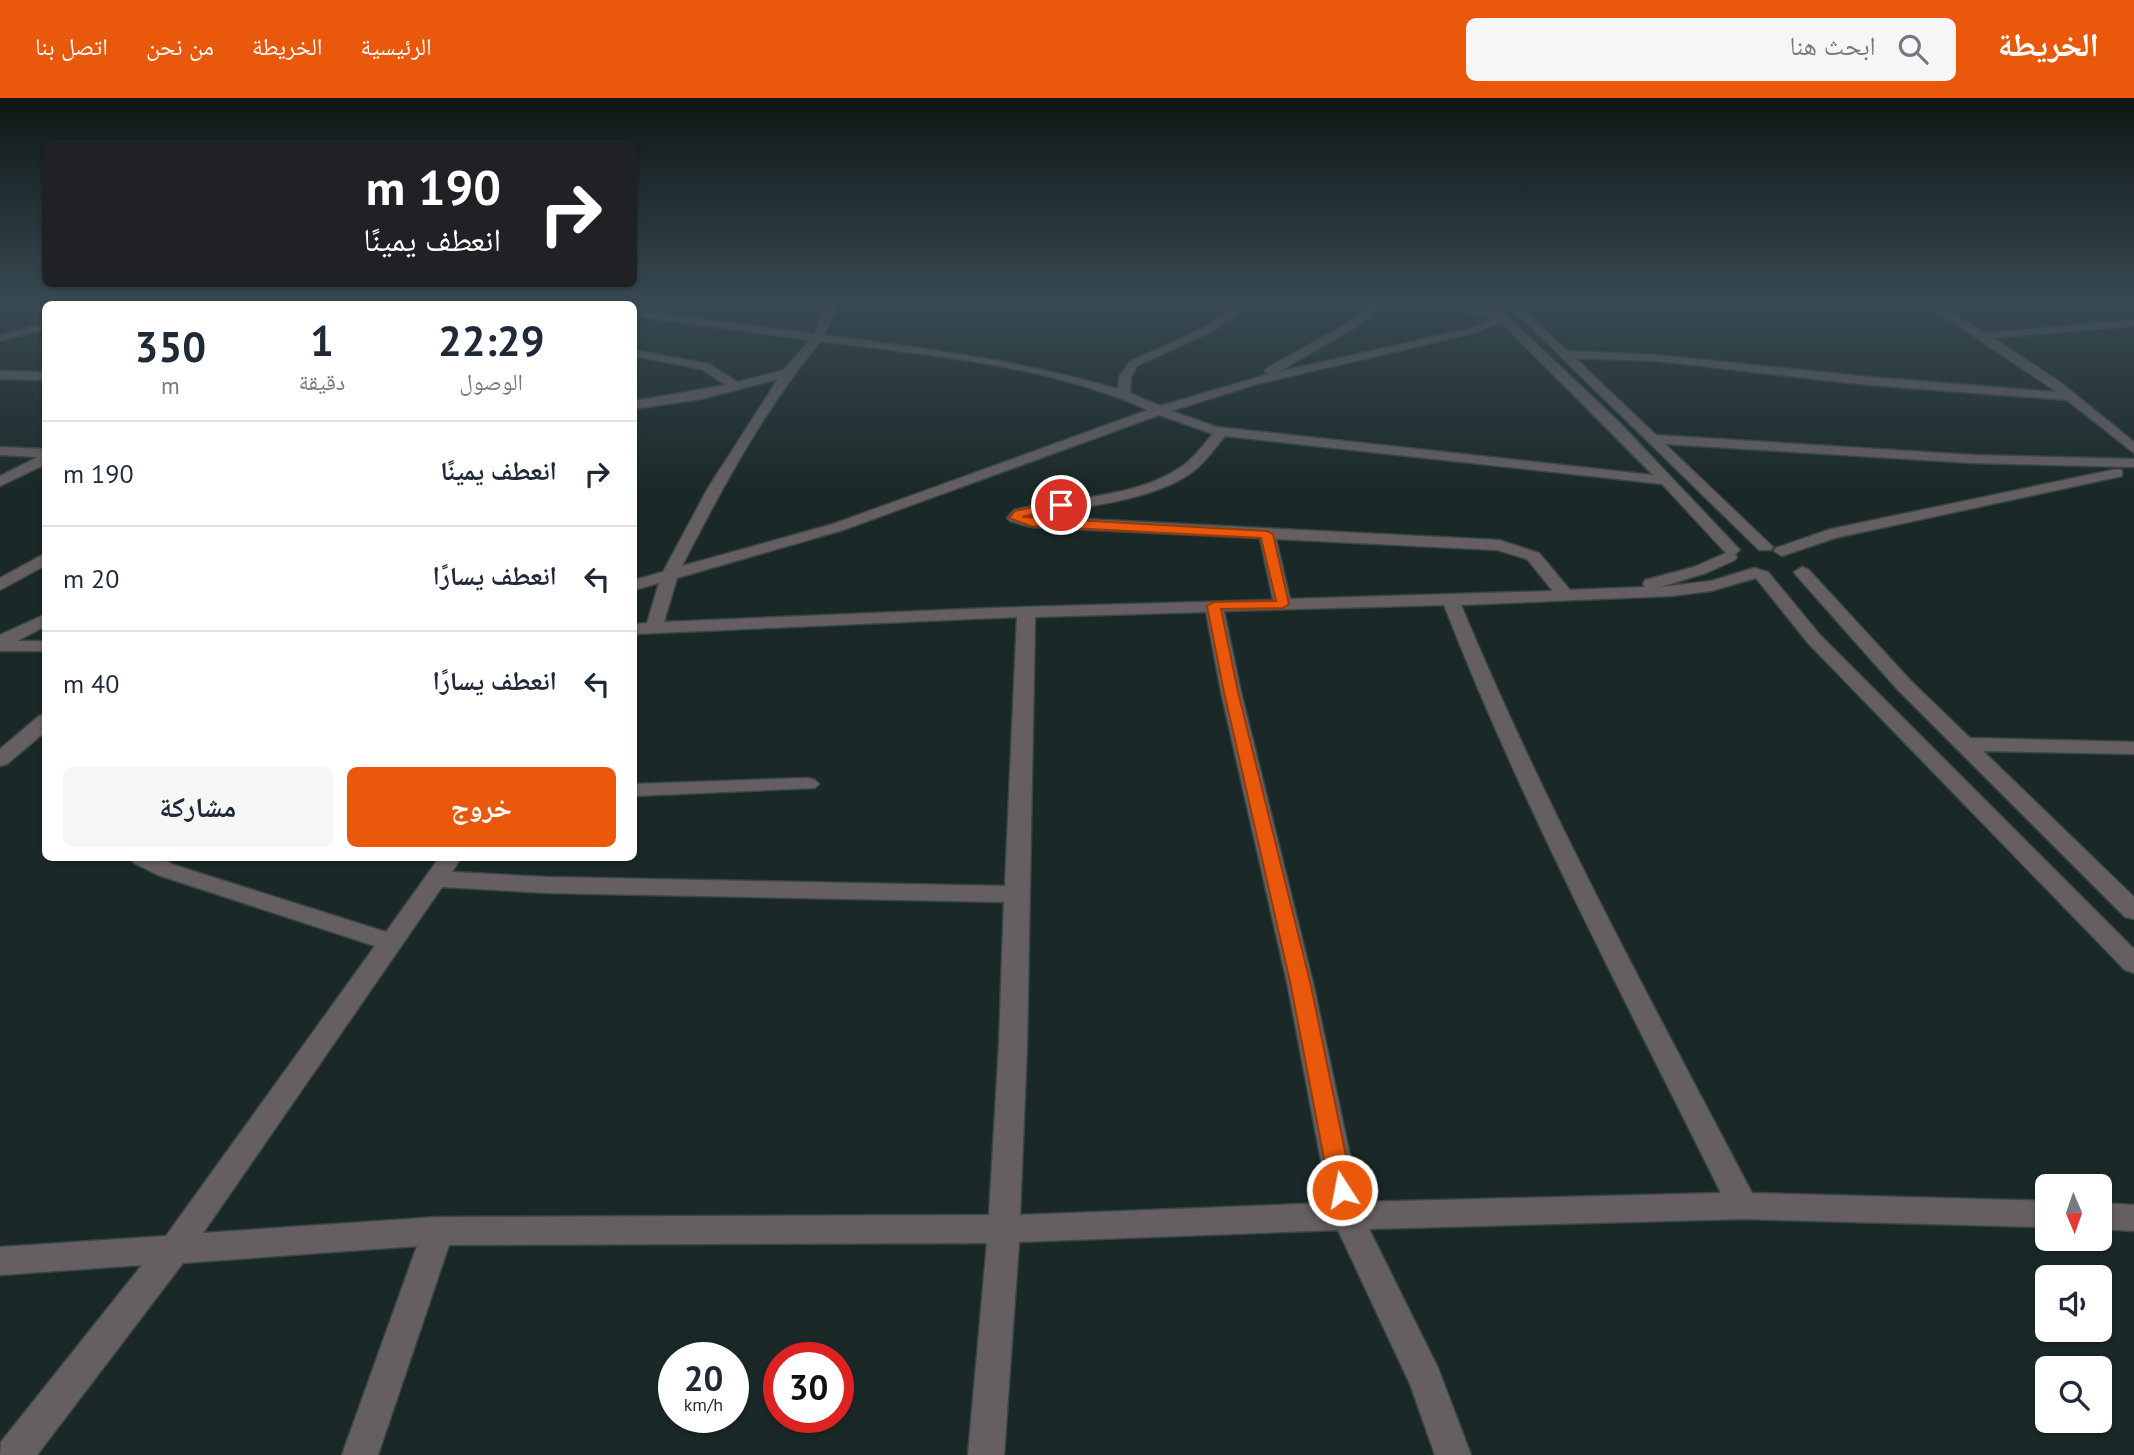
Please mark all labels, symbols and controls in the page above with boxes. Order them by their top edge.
search box [1466,18,1956,81]
text: الخريطة [1998,22,2099,65]
text: ابحث هنا [1790,29,1876,62]
icon: search [1894,30,1932,68]
text: اتصل بنا [35,31,108,62]
text: من نحن [146,31,214,62]
text: الخريطة [252,31,323,62]
text: الرئيسية [361,31,432,62]
text: 190 m [366,155,501,219]
icon: right [525,168,616,259]
text: انعطف يمينًا [363,218,501,260]
text: 1 [310,313,334,368]
text: 22:29 [438,313,544,368]
text: 350 [135,319,206,374]
text: دقيقة [299,367,345,396]
text: الوصول [459,367,523,396]
text: m [161,371,180,400]
text: انعطف يمينًا [440,454,557,487]
icon: right [578,455,616,493]
text: 190 m [63,457,134,490]
pin [1031,475,1091,535]
icon: arrive [1042,486,1080,524]
text: انعطف يسارًا [433,559,557,592]
icon: left [578,560,616,598]
text: 20 m [63,562,119,595]
text: انعطف يسارًا [433,664,557,697]
icon: left [578,665,616,703]
text: 40 m [63,667,119,700]
button: مشاركة [63,767,333,847]
button: خروج [347,767,616,847]
position arrow [1305,1153,1379,1227]
north arrow [2035,1174,2112,1251]
map controls [2035,1174,2112,1433]
button: sound [2035,1265,2112,1342]
speed limit sign: 30 [763,1342,854,1433]
text: 20 [684,1355,723,1401]
button: search [2035,1356,2112,1433]
text: km/h [684,1393,723,1416]

